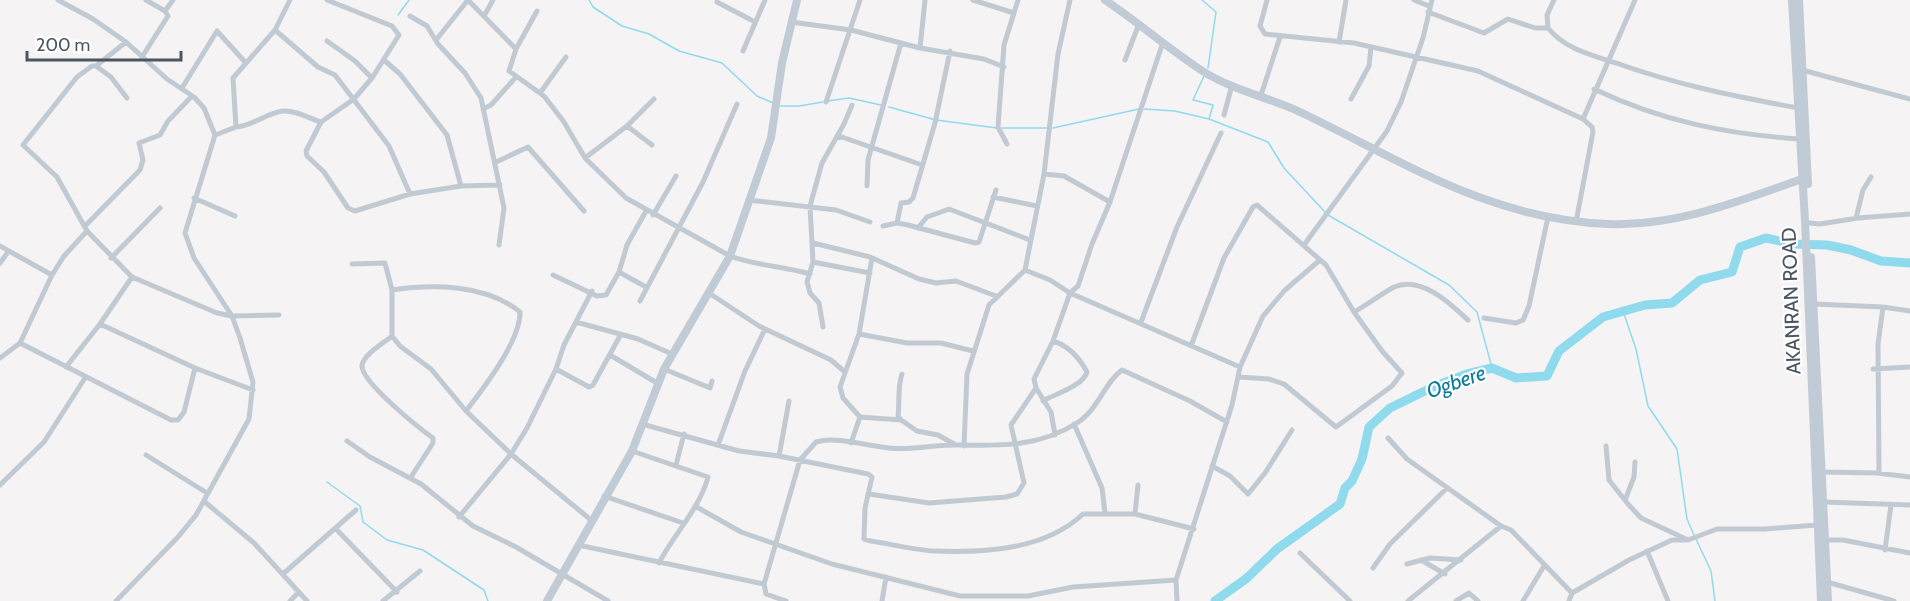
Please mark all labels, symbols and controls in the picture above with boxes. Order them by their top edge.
scale bar [27,24,182,62]
text: 200 m [36,34,90,56]
street label: AKANRAN ROAD [1776,227,1806,375]
water label: Ogbere [1423,360,1489,403]

